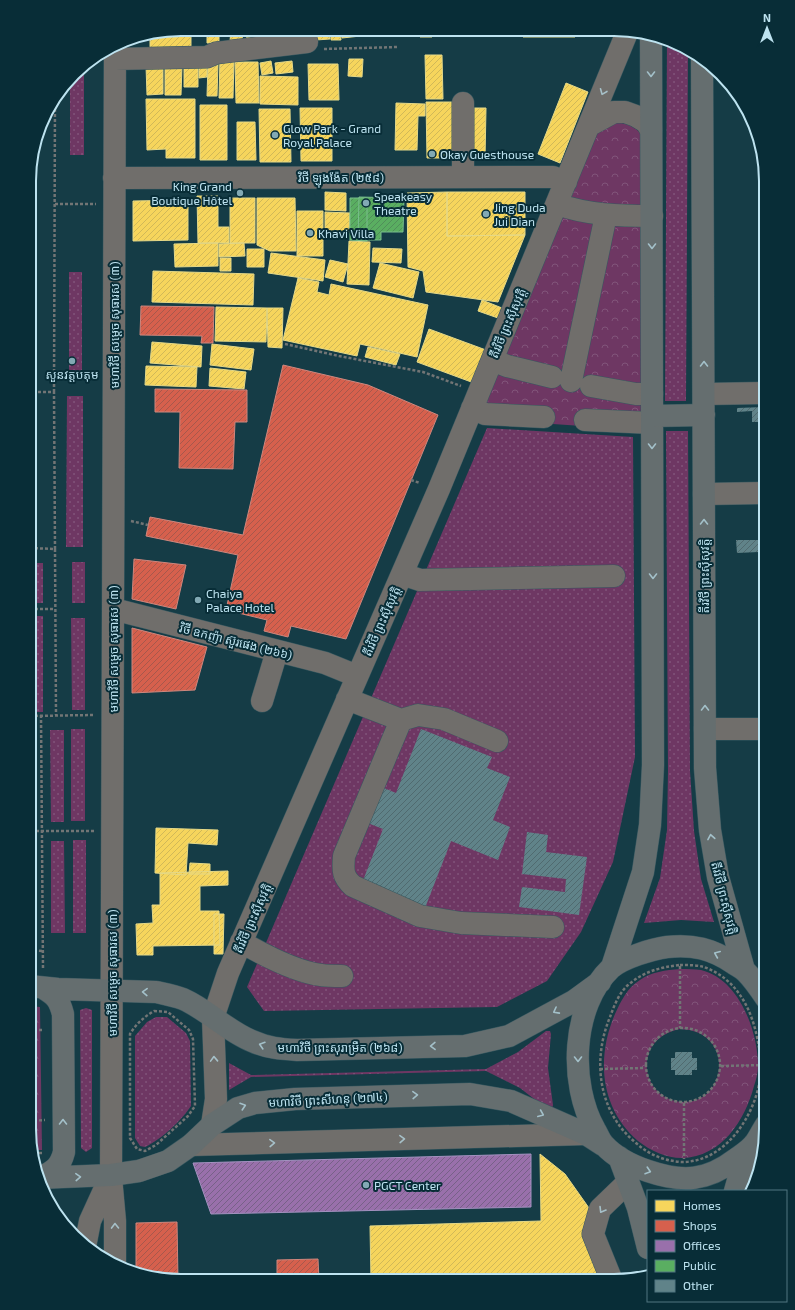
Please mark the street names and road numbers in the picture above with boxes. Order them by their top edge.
street label: វិថី ឡុងង៉ែត (២៥៨) [298,170,384,188]
street label: មហាវិថី សម្តេច សុធារស (៣) [107,261,122,389]
street label: តីរវិថី ព្រះស៊ីសុវត្តិ [486,286,529,361]
street label: តីរវិថី ព្រះស៊ីសុវត្តិ [697,539,712,613]
street label: តីរវិថី ព្រះស៊ីសុវត្តិ [359,584,404,659]
street label: មហាវិថី សម្តេច សុធារស (៣) [106,585,121,713]
street label: វិថី ឧកញ៉ា ស៊ួរផេង (២៦៦) [177,620,294,663]
street label: តីរវិថី ព្រះស៊ីសុវត្តិ [708,860,741,936]
street label: តីរវិថី ព្រះស៊ីសុវត្តិ [230,881,275,956]
street label: មហាវិថី សម្តេច សុធារស (៣) [105,909,120,1037]
street label: មហាវិថី ព្រះសុរាម្រឹត (២៦៨) [278,1040,402,1055]
street label: មហាវិថី ព្រះសីហនុ (២៧៤) [268,1089,388,1110]

